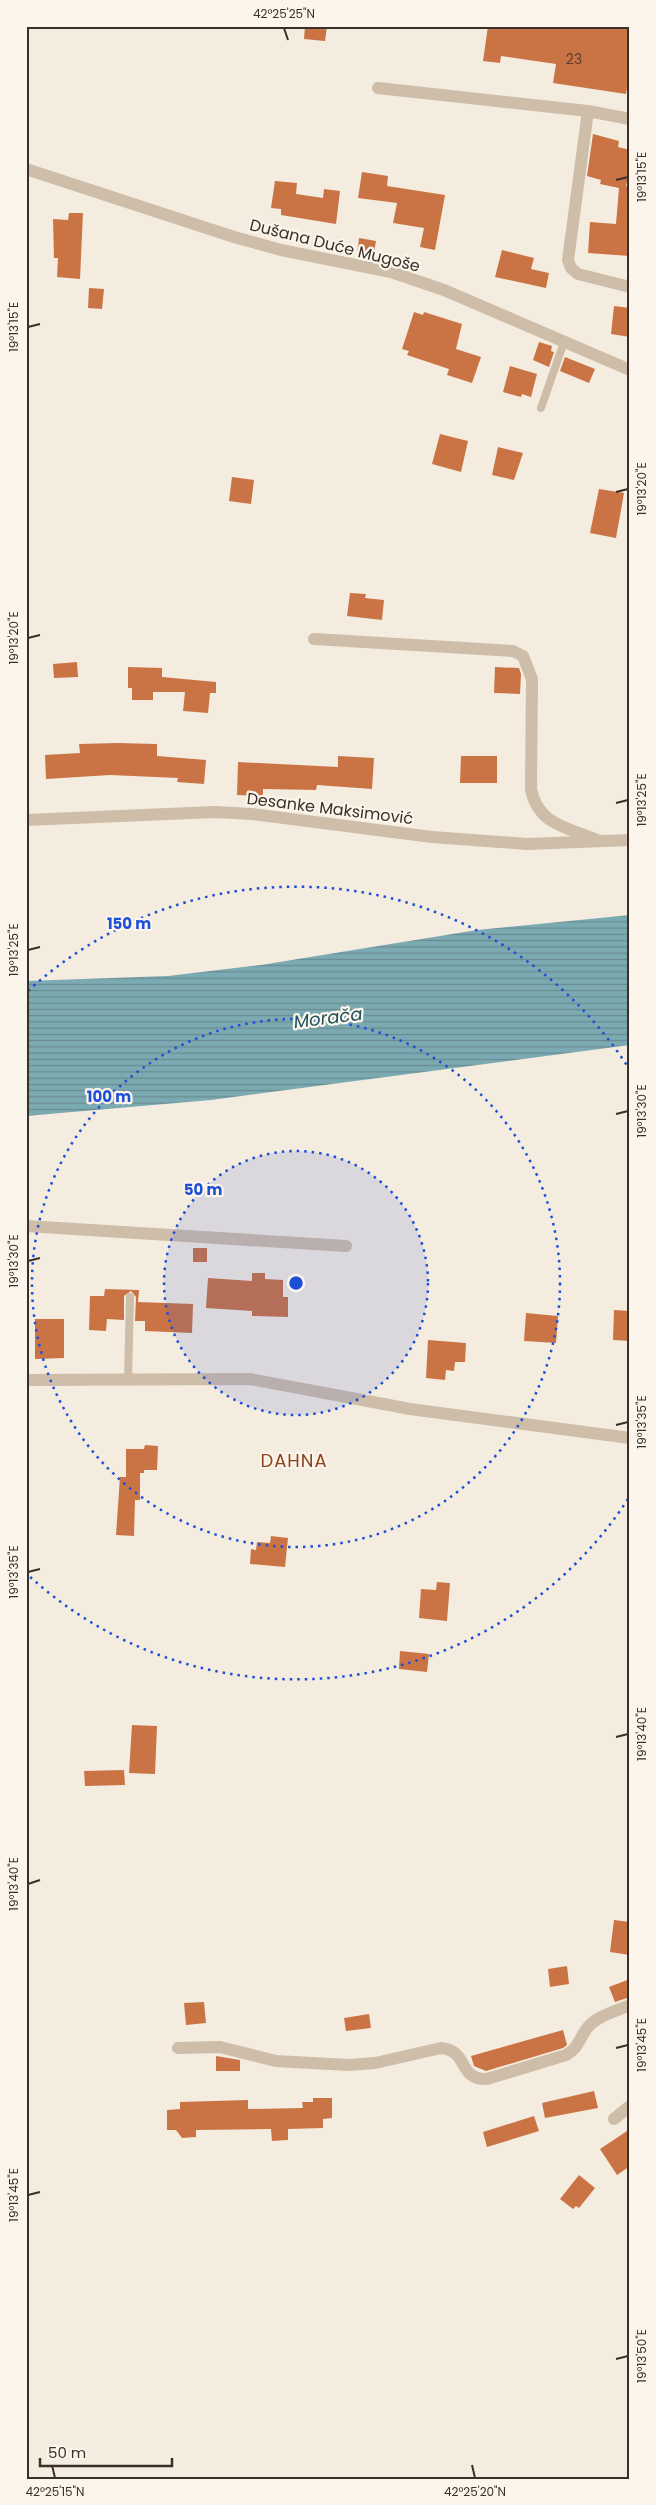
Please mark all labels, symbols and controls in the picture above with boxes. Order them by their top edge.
text: 42°25'25"N [253,5,315,22]
house number: 23 [566,49,582,69]
text: 19°13'15"E [633,152,650,202]
street label: Dušana Duće Mugoše [247,213,423,278]
text: 19°13'15"E [5,302,22,352]
text: 19°13'20"E [633,462,650,516]
text: 19°13'20"E [5,611,22,665]
text: 19°13'25"E [633,773,650,827]
street label: Desanke Maksimović [245,787,415,830]
text: 150 m [107,913,151,934]
text: 19°13'25"E [5,923,22,977]
water label: Morača [292,1001,364,1034]
text: 19°13'30"E [633,1084,650,1138]
text: 100 m [87,1086,131,1107]
text: 50 m [184,1179,222,1200]
text: 19°13'30"E [5,1234,22,1288]
centre of rings [287,1274,305,1292]
text: 19°13'35"E [633,1395,650,1449]
district label: DAHNA [260,1448,328,1473]
text: 19°13'35"E [5,1545,22,1599]
text: 19°13'40"E [633,1707,650,1761]
text: 19°13'40"E [5,1857,22,1911]
text: 19°13'45"E [633,2018,650,2072]
text: 19°13'45"E [5,2168,22,2222]
text: 19°13'50"E [633,2329,650,2383]
scale bar [40,2435,172,2467]
text: 50 m [48,2442,86,2463]
text: 42°25'15"N [25,2483,85,2500]
text: 42°25'20"N [444,2483,506,2500]

